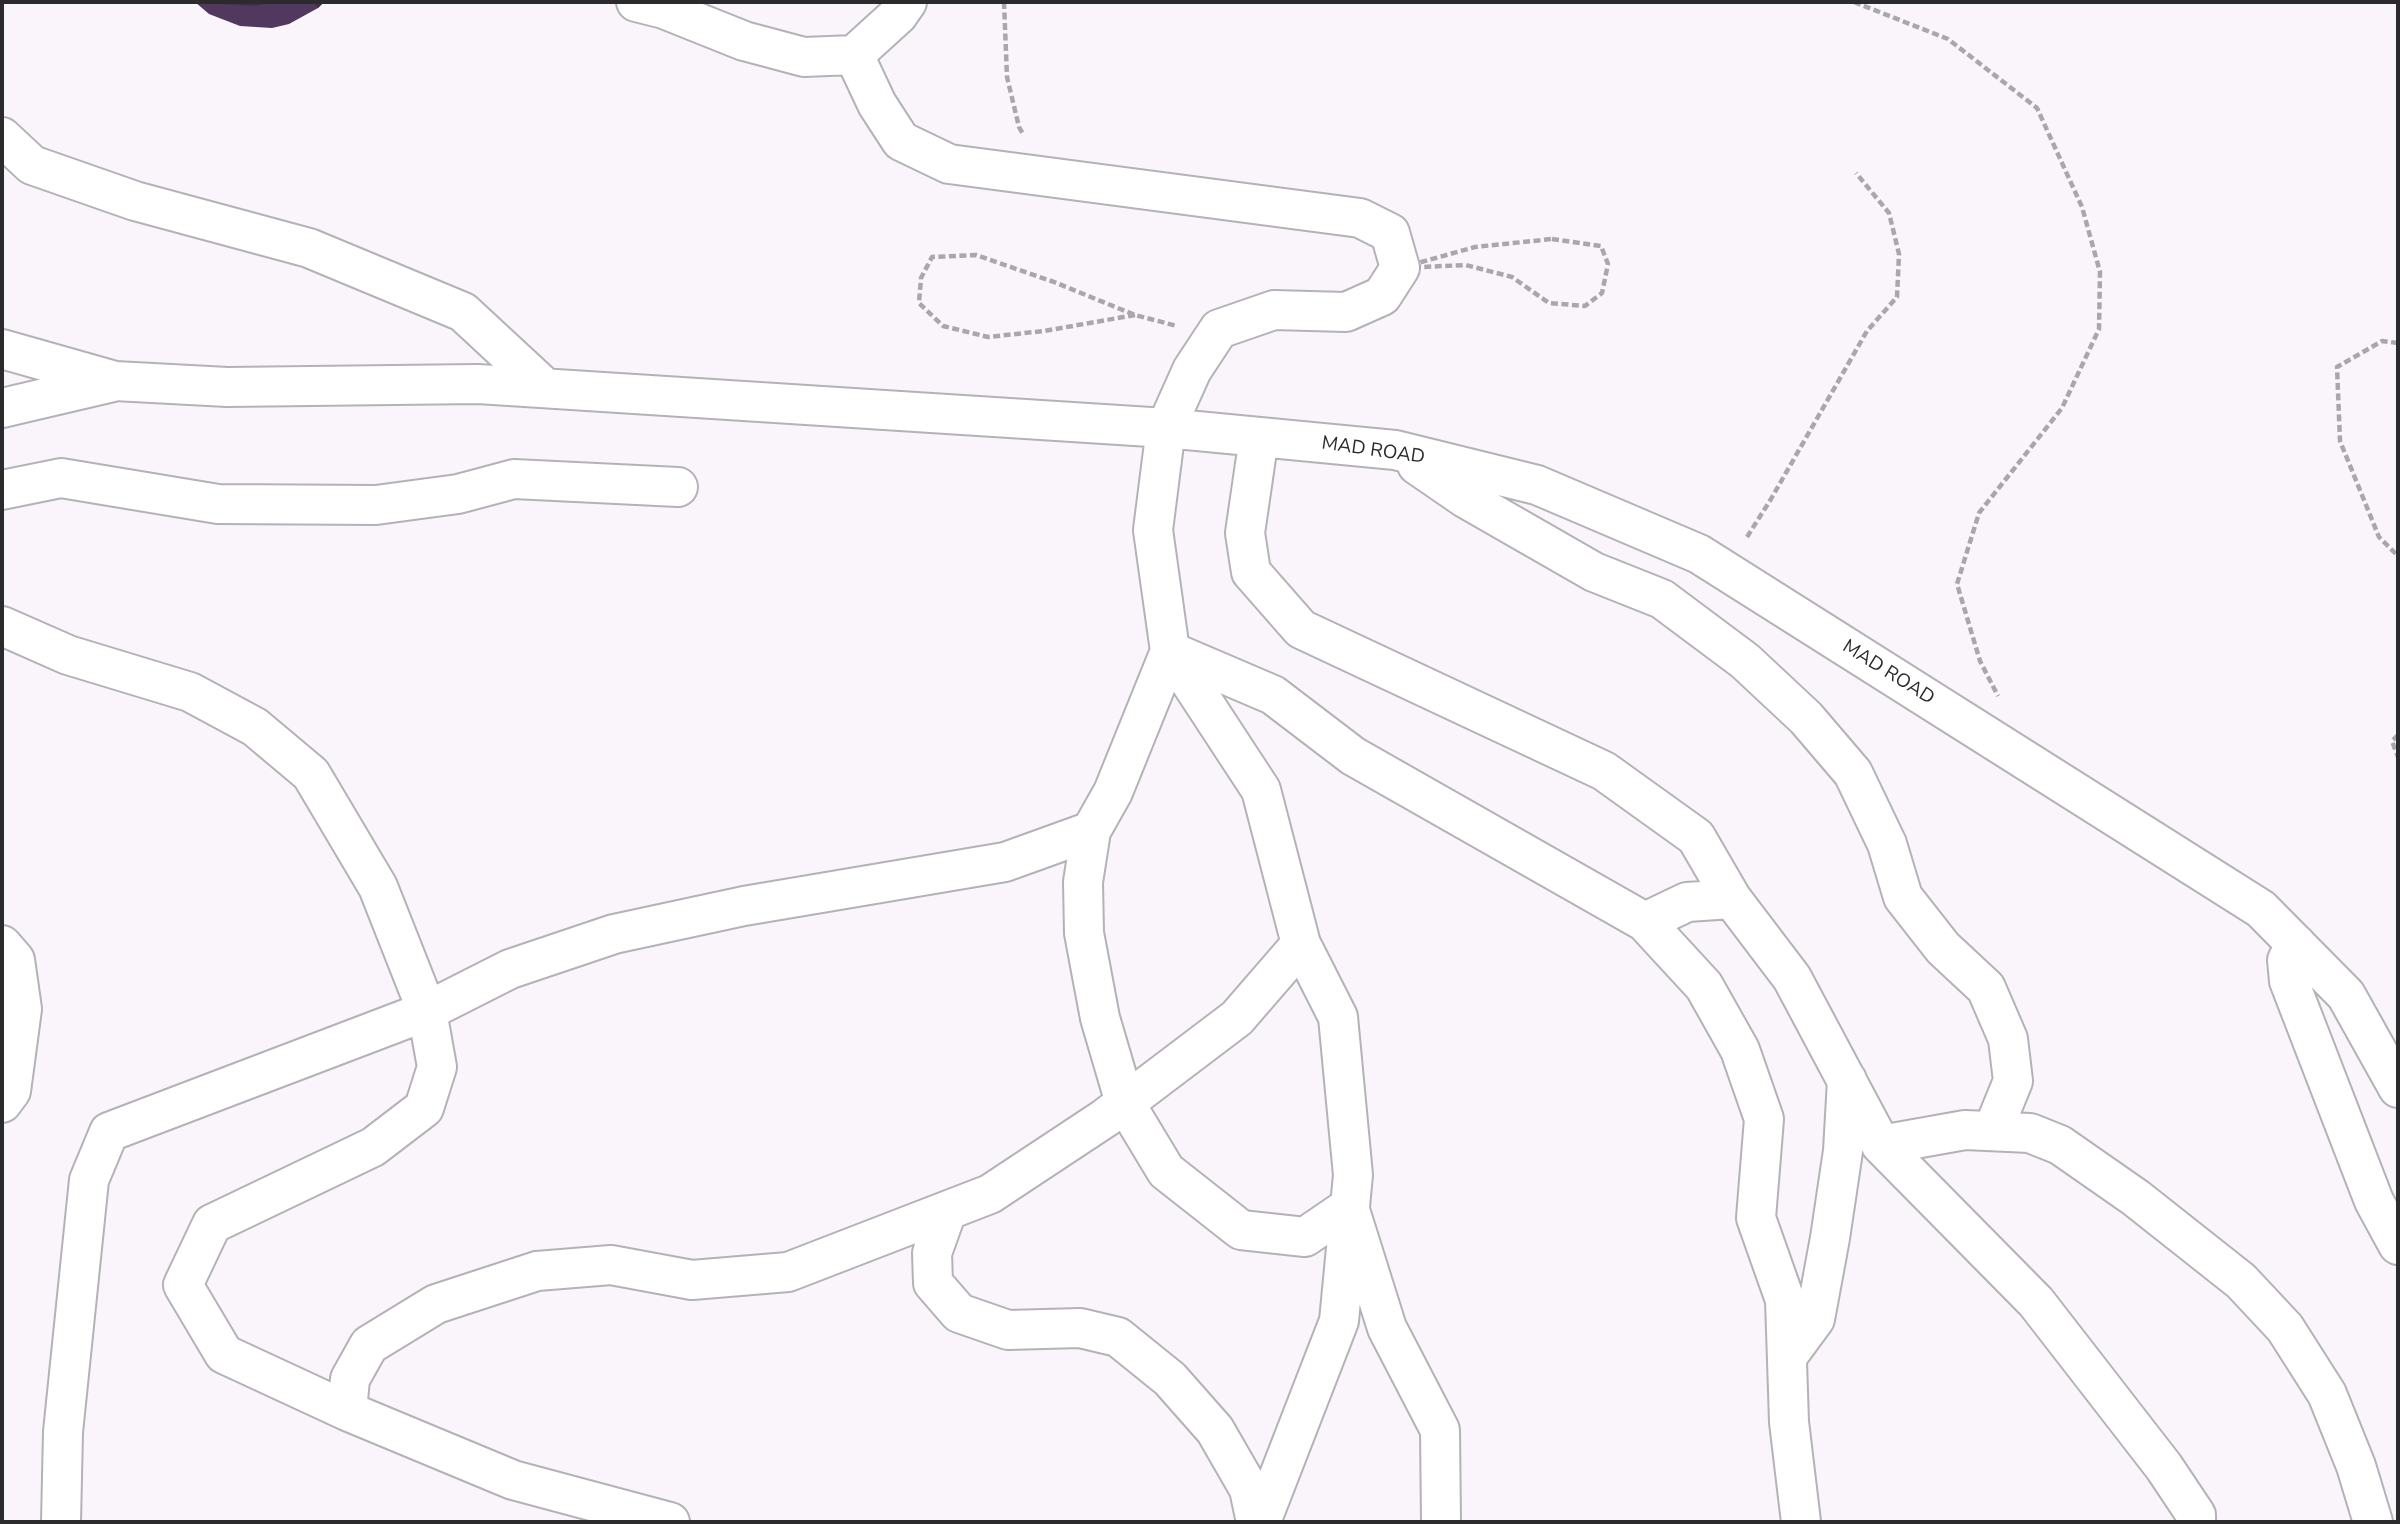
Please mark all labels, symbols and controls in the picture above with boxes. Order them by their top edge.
street label: MAD ROAD [1320,432,1426,470]
street label: MAD ROAD [1838,636,1938,710]

